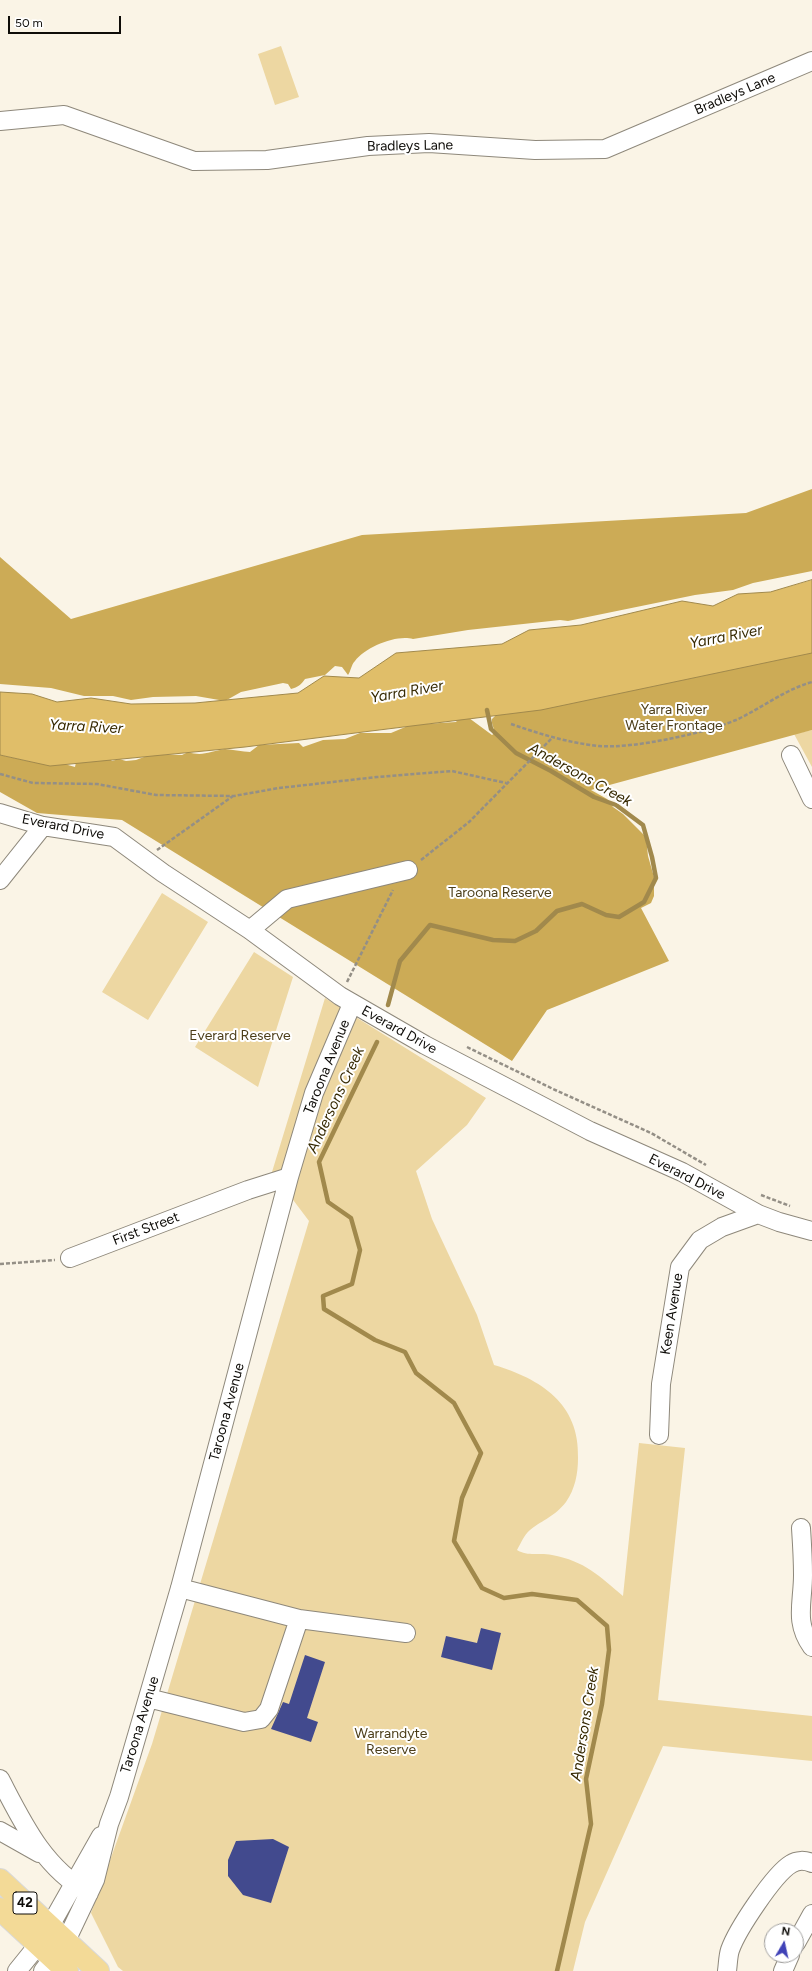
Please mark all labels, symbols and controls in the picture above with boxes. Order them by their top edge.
scale bar [10,8,123,34]
text: 50 m [15,16,43,30]
street label: Bradleys Lane [692,69,778,119]
street label: Bradleys Lane [367,137,453,155]
water label: Yarra River [688,621,764,653]
water label: Yarra River [369,677,445,707]
park label: Yarra River Water Frontage [625,702,723,734]
water label: Yarra River [49,716,123,738]
water label: Andersons Creek [525,739,635,811]
street label: Everard Drive [20,811,106,843]
park label: Taroona Reserve [448,885,552,901]
street label: Everard Drive [358,1002,440,1058]
street label: Taroona Avenue [300,1017,354,1117]
park label: Everard Reserve [189,1028,291,1044]
water label: Andersons Creek [303,1044,369,1156]
street label: Everard Drive [646,1151,728,1203]
street label: First Street [110,1209,182,1249]
street label: Keen Avenue [657,1272,687,1356]
street label: Taroona Avenue [206,1361,248,1463]
water label: Andersons Creek [567,1666,603,1782]
street label: Taroona Avenue [117,1674,163,1776]
park label: Warrandyte Reserve [355,1726,427,1758]
road number: 42 [13,1892,37,1914]
north arrow [764,1923,804,1963]
text: N [781,1925,791,1939]

